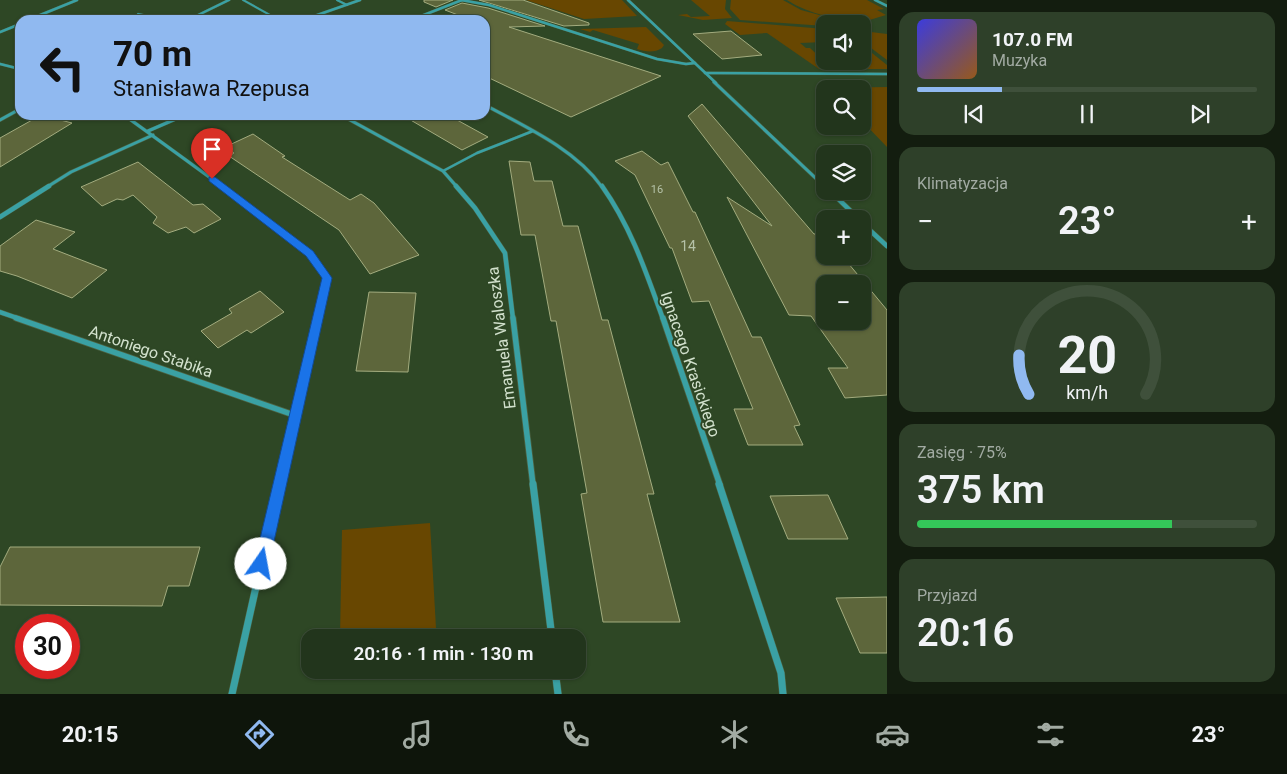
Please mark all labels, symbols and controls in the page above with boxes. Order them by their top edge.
map controls [816,15,871,330]
button: sound [816,15,871,70]
text: 107.0 FM [992,28,1073,51]
text: 70 m [113,34,192,75]
icon: left [30,35,95,100]
text: Muzyka [992,51,1047,70]
text: Stanisława Rzepusa [113,76,310,101]
button: search [816,80,871,135]
icon: previous [960,100,988,128]
icon: pause [1073,100,1101,128]
icon: next [1186,100,1214,128]
pin [191,128,233,179]
icon: arrive [198,135,226,163]
button: layers [816,145,871,200]
text: Klimatyzacja [917,174,1008,193]
house number: 16 [651,183,663,196]
text: 23° [1058,199,1116,243]
text: − [917,205,933,238]
text: + [1241,205,1257,238]
button: + [816,210,871,265]
house number: 14 [680,238,696,254]
street label: Emanuela Waloszka [483,266,520,410]
button: − [816,275,871,330]
street label: Ignacego Krasickiego [657,289,724,439]
street label: Antoniego Stabika [86,321,215,382]
text: 20 [1057,325,1117,386]
text: km/h [1066,382,1108,403]
text: Zasięg · 75% [917,443,1007,462]
text: 375 km [917,468,1045,512]
position arrow [234,537,286,589]
text: Przyjazd [917,586,977,605]
text: 20:16 [917,611,1014,655]
speed limit sign: 30 [15,614,80,679]
text: 20:16 · 1 min · 130 m [353,642,534,665]
icon: directions [242,717,277,752]
icon: music [400,717,435,752]
icon: phone [558,717,593,752]
icon: climate [717,717,752,752]
icon: car [875,717,910,752]
icon: filters [1033,717,1068,752]
text: 20:15 [62,722,118,747]
text: 23° [1191,722,1225,747]

